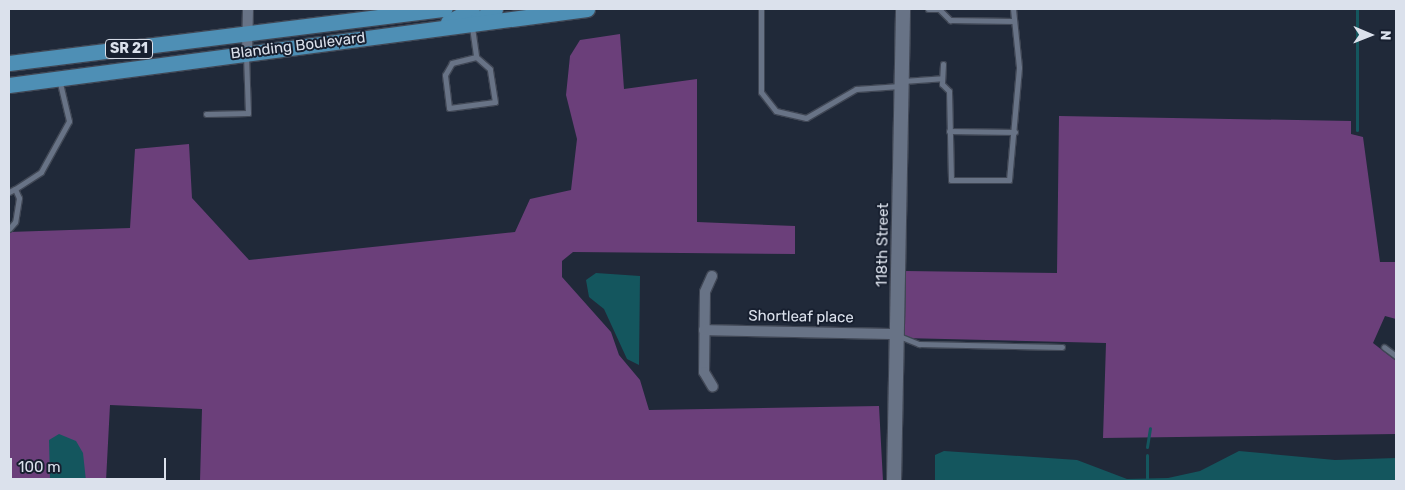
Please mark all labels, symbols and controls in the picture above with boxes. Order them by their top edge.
north arrow [1345,10,1395,60]
street label: Blanding Boulevard [230,29,366,63]
text: N [1377,30,1394,40]
road number: SR 21 [104,38,154,61]
street label: 118th Street [873,203,893,287]
street label: Shortleaf place [748,307,854,327]
scale bar [12,448,169,480]
text: 100 m [18,458,60,476]

